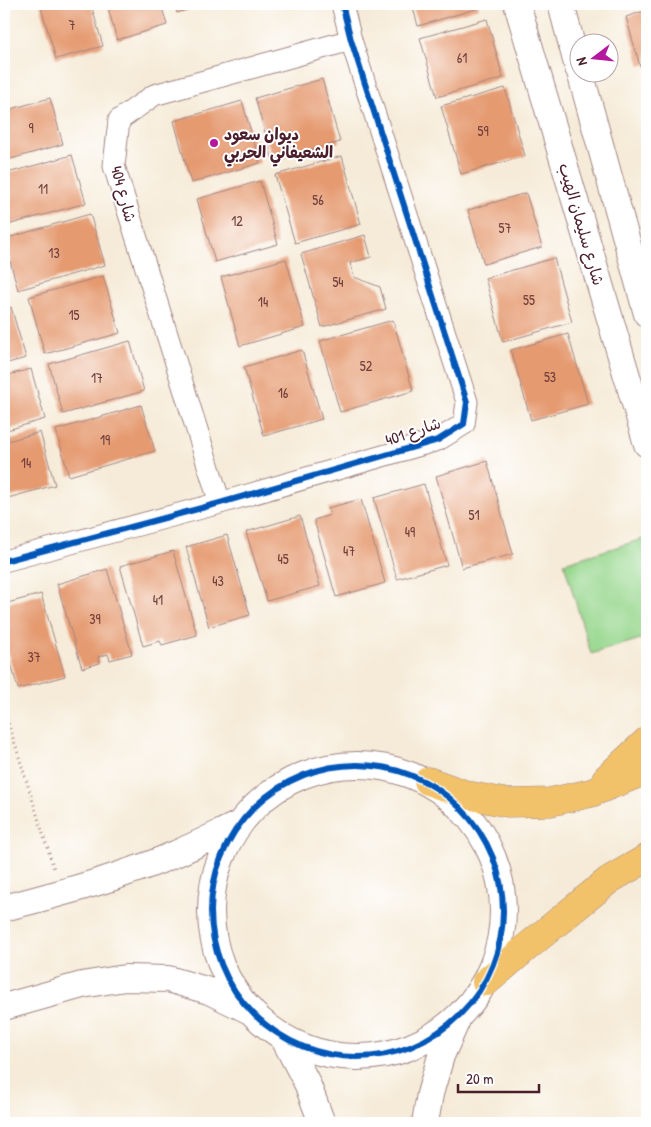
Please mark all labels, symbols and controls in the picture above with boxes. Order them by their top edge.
house number: 7 [69,15,76,34]
north arrow [568,32,618,82]
house number: 61 [457,48,467,67]
text: N [571,55,591,68]
house number: 9 [28,118,34,137]
house number: 59 [477,121,489,140]
place label: ديوان سعود الشعيفاني الحربي [224,123,333,167]
marker: ديوان سعود الشعيفاني الحربي [208,137,220,149]
street label: شارع سليمان الهيب [553,160,610,288]
street label: شارع 404 [105,163,142,225]
house number: 11 [38,179,48,198]
house number: 56 [312,190,324,209]
house number: 12 [231,211,243,230]
house number: 57 [499,218,511,237]
house number: 13 [48,243,60,262]
house number: 54 [332,272,344,291]
house number: 55 [523,290,535,309]
house number: 14 [258,292,268,311]
house number: 15 [68,305,80,324]
house number: 52 [360,356,373,375]
house number: 53 [544,367,556,386]
house number: 17 [91,368,103,387]
house number: 16 [278,383,289,402]
street label: شارع 401 [382,411,444,452]
house number: 19 [100,430,110,449]
house number: 14 [21,453,31,472]
house number: 51 [468,505,480,524]
house number: 49 [405,522,415,541]
house number: 47 [343,541,355,560]
house number: 45 [277,549,289,568]
house number: 43 [212,571,224,590]
house number: 41 [153,590,163,609]
house number: 39 [89,609,101,628]
house number: 37 [27,647,41,666]
scale bar [458,1062,540,1094]
text: 20 m [466,1068,493,1089]

